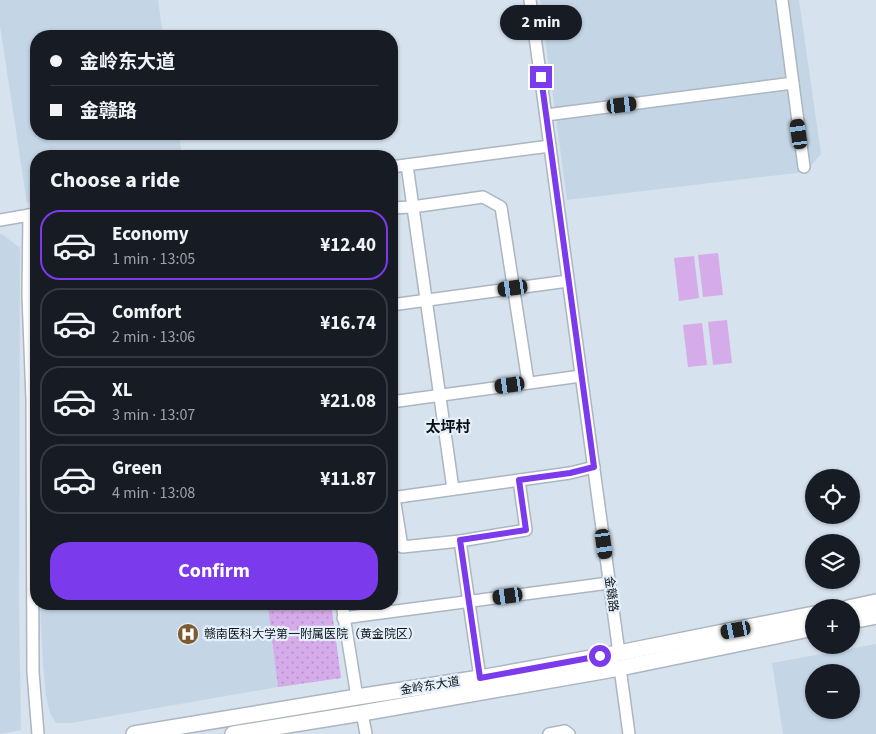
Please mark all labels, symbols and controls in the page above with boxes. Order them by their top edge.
callout: 2 min [500,5,582,40]
text: 2 min [522,11,560,33]
text: 金岭东大道 [80,49,175,76]
route end [530,66,552,88]
car [606,96,637,114]
text: 金赣路 [80,98,137,125]
car [789,118,808,150]
text: Choose a ride [50,164,180,196]
text: Economy [112,221,189,248]
icon: car [52,223,97,268]
text: ¥12.40 [320,232,376,259]
text: 1 min · 13:05 [112,248,195,270]
car [497,278,528,298]
text: Comfort [112,299,182,326]
icon: car [52,301,97,346]
text: ¥16.74 [320,310,376,337]
text: 2 min · 13:06 [112,326,195,348]
car [494,375,525,395]
text: XL [112,377,133,404]
icon: car [52,379,97,424]
text: ¥21.08 [320,388,376,415]
text: 3 min · 13:07 [112,404,195,426]
district label: 太坪村 [425,417,471,438]
text: Green [112,455,162,482]
icon: car [52,457,97,502]
text: ¥11.87 [320,466,376,493]
map controls [805,469,860,719]
button: locate [805,469,860,524]
text: 4 min · 13:08 [112,482,195,504]
car [594,528,613,560]
button: layers [805,534,860,589]
button: Confirm [50,542,378,600]
street label: 金赣路 [600,575,622,613]
car [492,586,523,606]
button: + [805,599,860,654]
car [719,620,752,640]
hospital icon: 赣南医科大学第一附属医院（黄金院区） [176,622,200,646]
place label: 赣南医科大学第一附属医院（黄金院区） [204,626,420,643]
route start [589,645,611,667]
button: − [805,664,860,719]
street label: 金岭东大道 [399,673,461,699]

